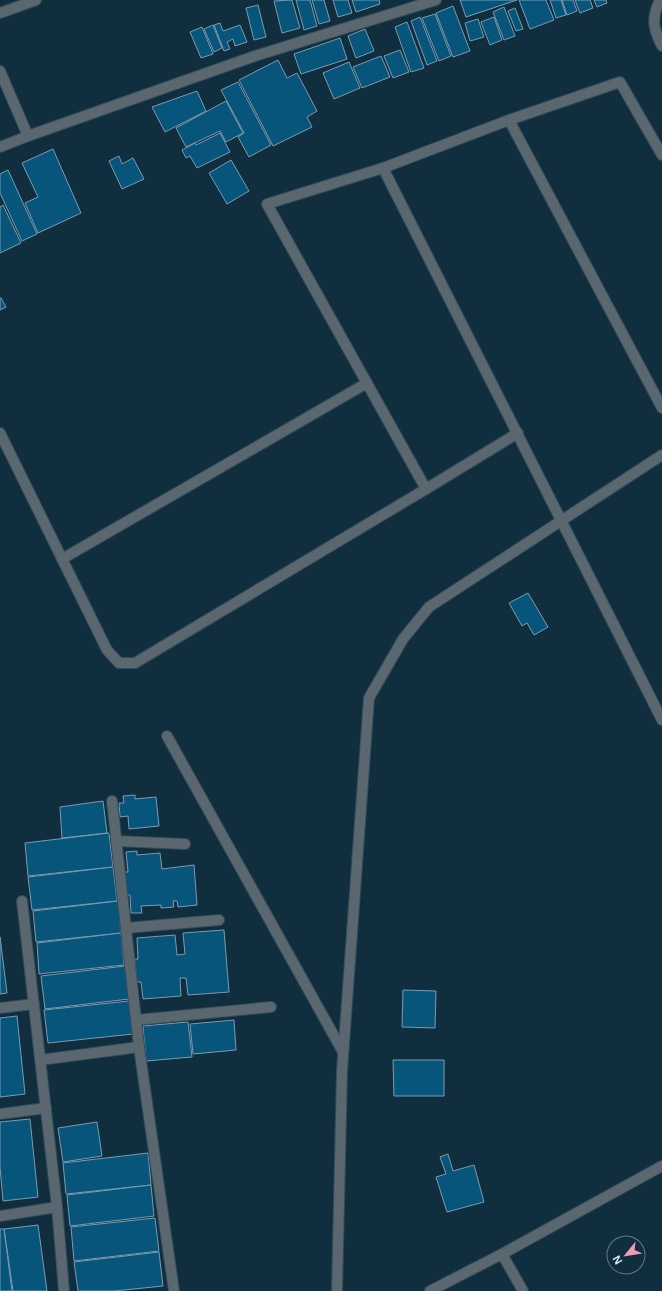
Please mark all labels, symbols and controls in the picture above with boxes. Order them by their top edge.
north arrow [606,1235,646,1275]
text: N [610,1254,625,1266]

